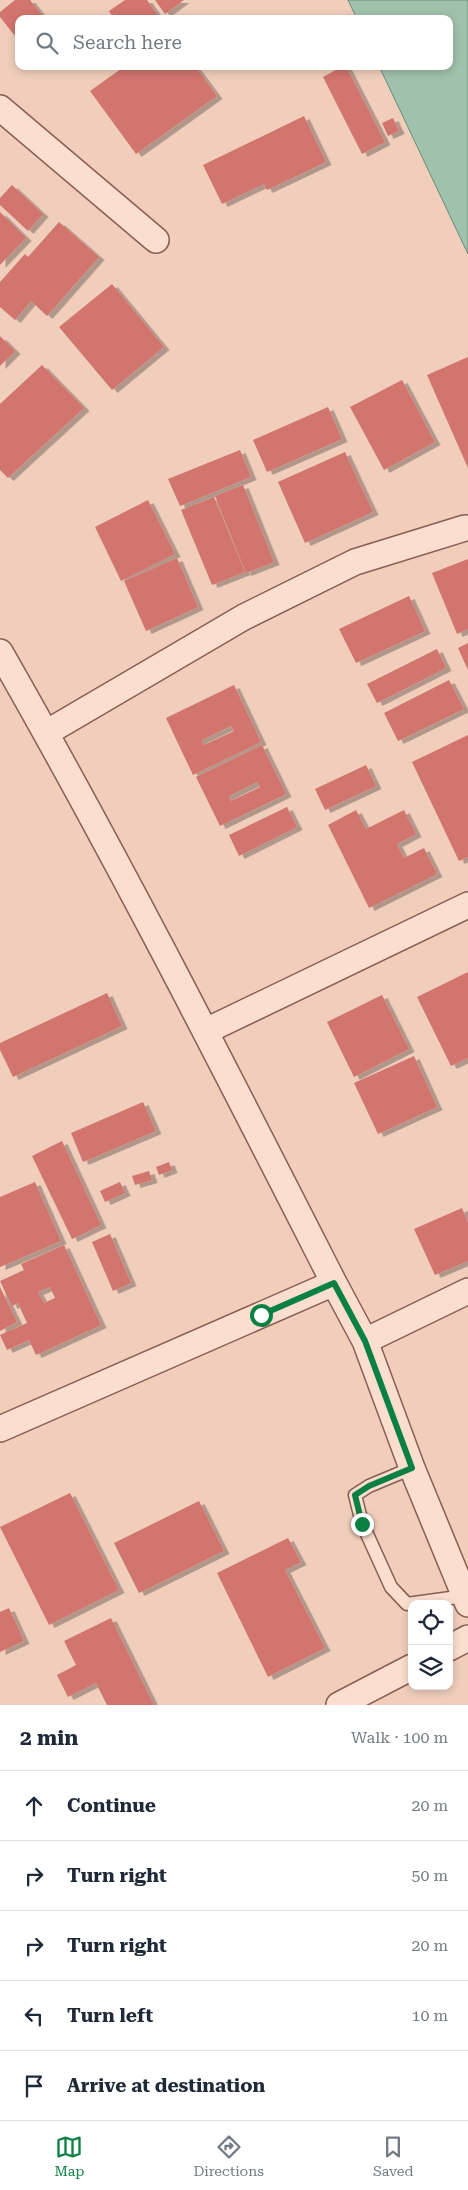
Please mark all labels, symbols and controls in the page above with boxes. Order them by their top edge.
search box [15,15,453,70]
icon: search [33,29,61,57]
text: Search here [73,31,182,54]
route start [250,1304,273,1327]
route end [351,1513,374,1536]
map controls [408,1600,453,1690]
button: locate [408,1600,453,1645]
button: layers [408,1645,453,1690]
text: 2 min [20,1726,78,1750]
text: Walk · 100 m [351,1728,448,1747]
icon: ahead [20,1792,48,1820]
text: Continue [67,1794,156,1817]
text: 20 m [411,1796,448,1815]
icon: right [20,1862,48,1890]
text: Turn right [67,1864,167,1887]
text: 50 m [411,1866,448,1885]
icon: right [20,1932,48,1960]
text: Turn right [67,1934,167,1957]
text: 20 m [411,1936,448,1955]
icon: left [20,2002,48,2030]
text: Turn left [67,2004,153,2027]
text: 10 m [411,2006,448,2025]
icon: arrive [20,2072,48,2100]
text: Arrive at destination [67,2074,265,2097]
tab: Map [55,2133,84,2179]
tab: Directions [193,2133,264,2179]
tab: Saved [373,2133,414,2179]

